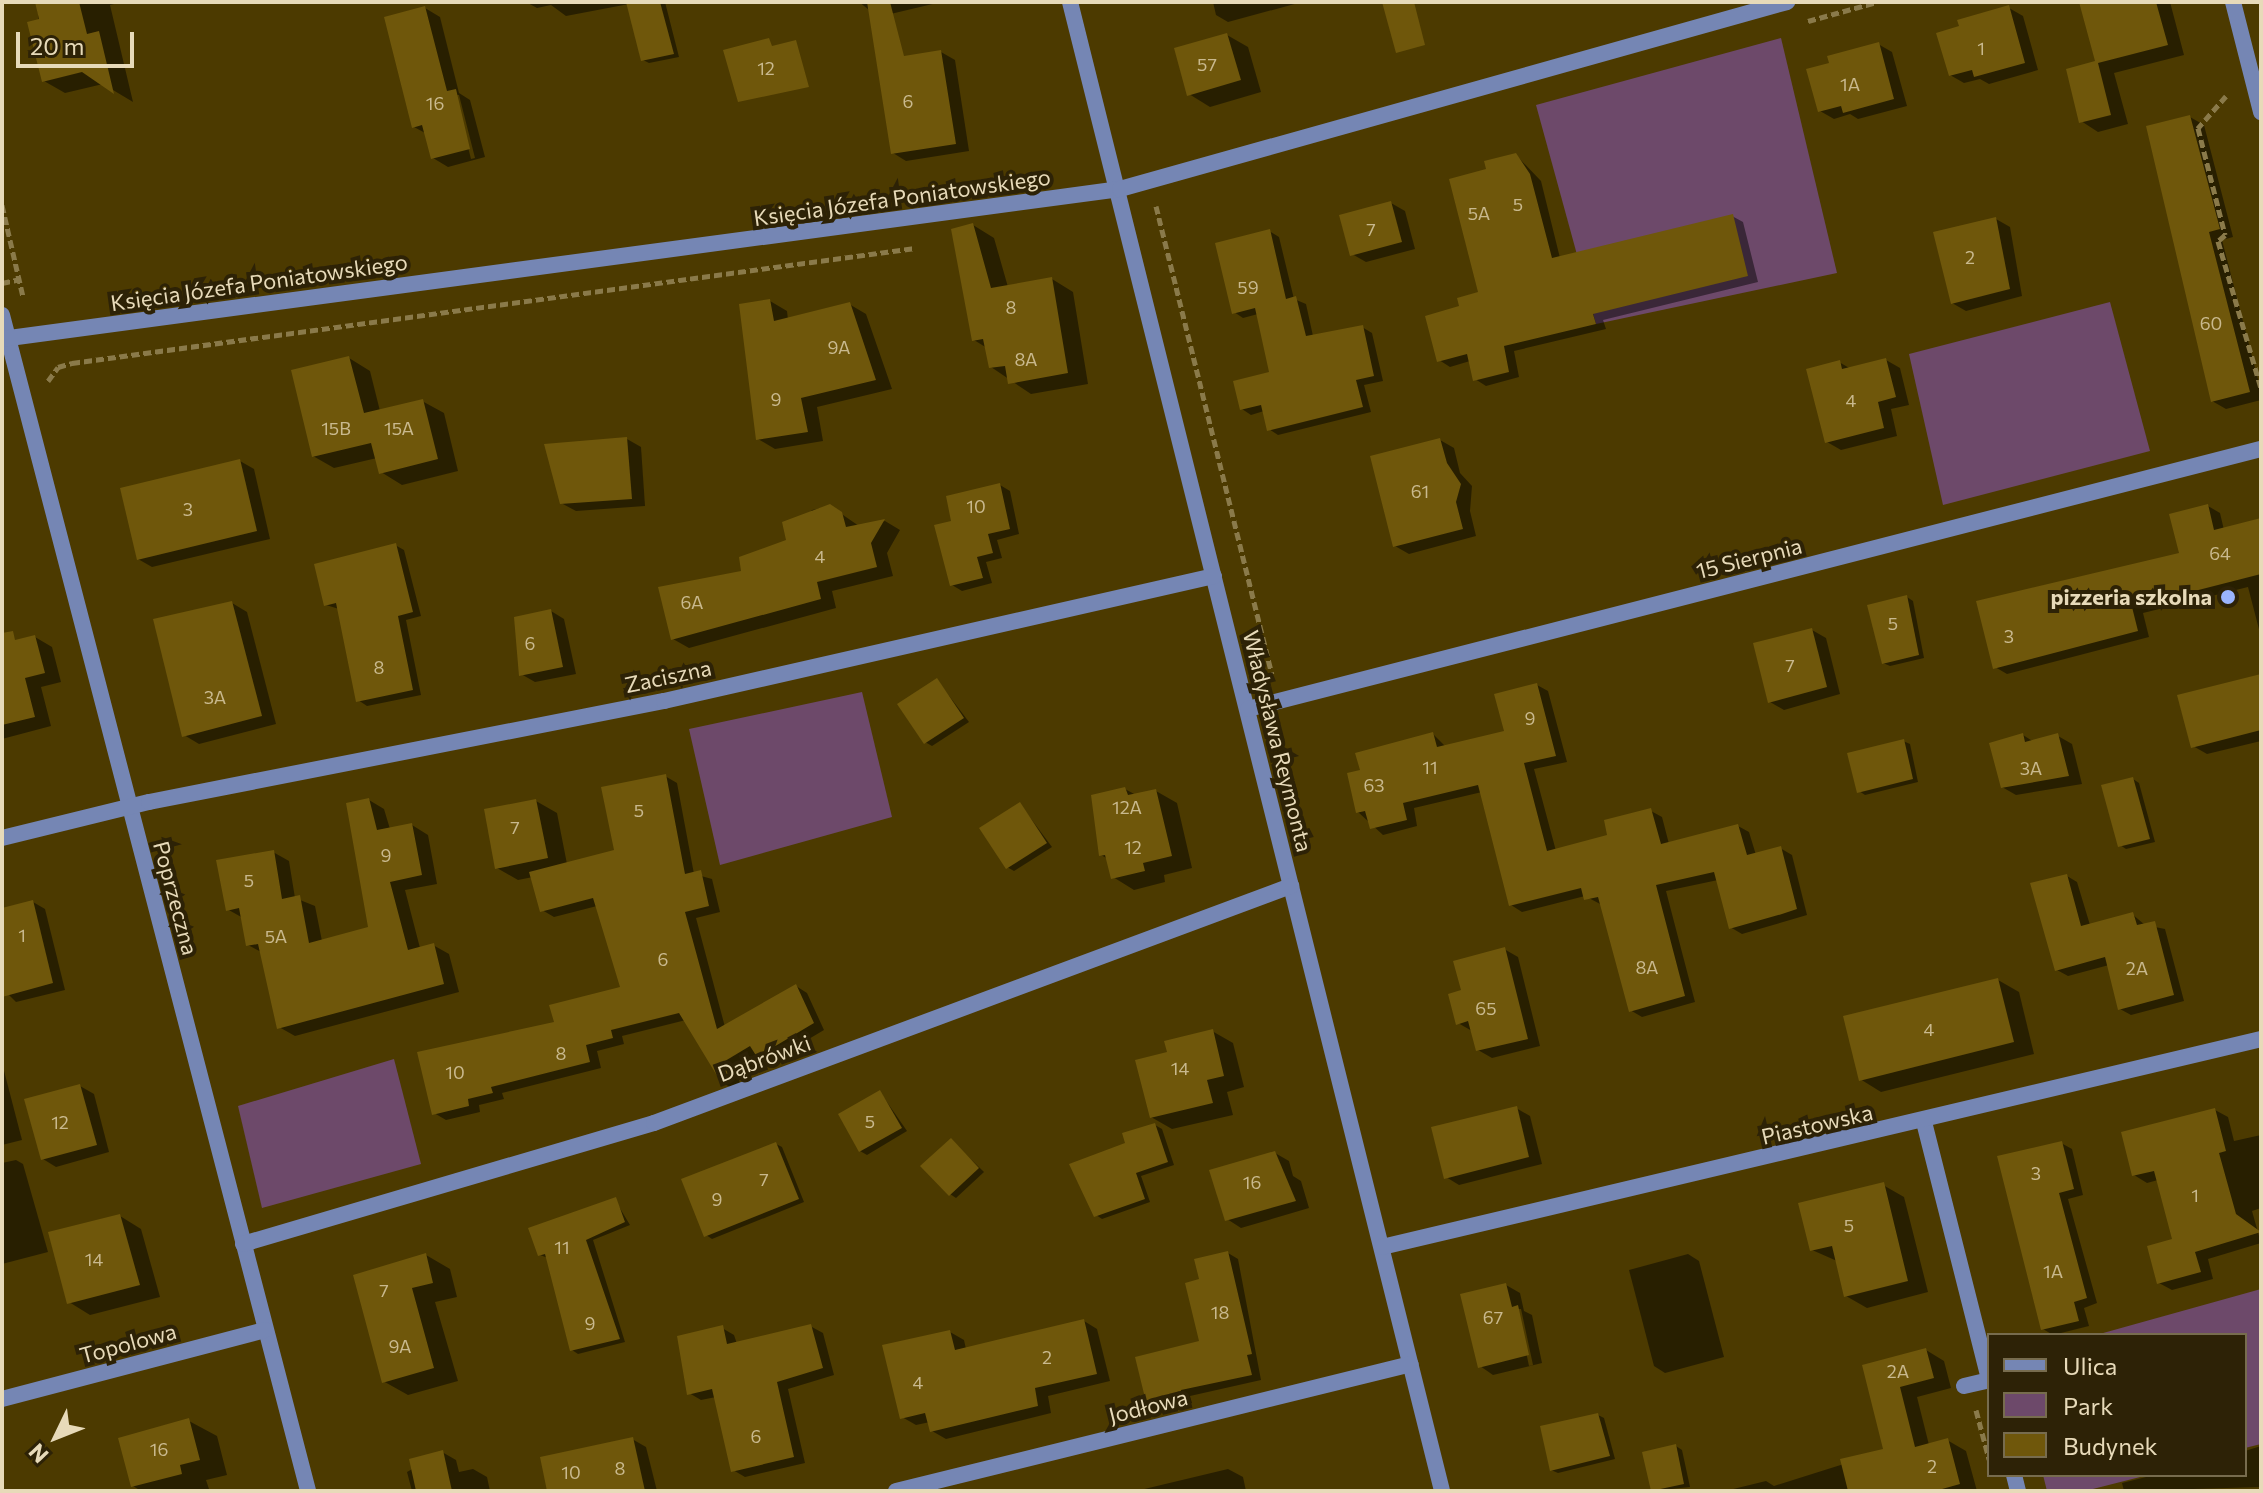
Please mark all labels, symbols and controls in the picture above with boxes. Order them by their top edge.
scale bar [20,16,138,66]
text: 20 m [30,31,84,60]
house number: 1 [1977,37,1985,59]
house number: 57 [1197,53,1217,75]
house number: 12 [757,57,775,79]
house number: 1A [1840,73,1860,95]
house number: 6 [903,90,913,112]
house number: 16 [426,92,444,114]
street label: Księcia Józefa Poniatowskiego [752,163,1052,231]
house number: 5 [1513,193,1523,215]
house number: 5A [1468,202,1490,224]
house number: 7 [1366,218,1376,240]
house number: 2 [1965,246,1975,268]
street label: Księcia Józefa Poniatowskiego [109,248,409,316]
house number: 59 [1237,276,1259,298]
house number: 8 [1006,296,1016,318]
house number: 60 [2200,312,2222,334]
house number: 9A [828,336,850,358]
house number: 8A [1015,348,1037,370]
house number: 9 [771,388,781,410]
house number: 4 [1846,389,1856,411]
house number: 15B [321,417,351,439]
house number: 15A [384,417,414,439]
house number: 61 [1411,480,1429,502]
house number: 10 [966,495,986,517]
house number: 3 [183,498,193,520]
street label: 15 Sierpnia [1693,532,1805,584]
house number: 64 [2209,542,2231,564]
house number: 4 [815,545,825,567]
place label: pizzeria szkolna [2051,584,2212,610]
marker: pizzeria szkolna [2219,588,2237,606]
house number: 6A [681,591,703,613]
house number: 5 [1888,612,1898,634]
house number: 3 [2004,625,2014,647]
street label: Władysława Reymonta [1238,628,1318,854]
house number: 6 [525,632,535,654]
street label: Zaciszna [622,654,714,698]
house number: 7 [1785,654,1795,676]
house number: 8 [374,656,384,678]
house number: 3A [204,686,226,708]
house number: 9 [1525,707,1535,729]
house number: 11 [1422,756,1438,778]
house number: 3A [2020,757,2042,779]
house number: 63 [1363,774,1385,796]
house number: 12A [1112,796,1142,818]
house number: 5 [634,799,644,821]
house number: 7 [510,816,520,838]
house number: 12 [1124,836,1142,858]
street label: Poprzeczna [148,838,204,958]
house number: 9 [381,844,391,866]
house number: 5 [244,869,254,891]
house number: 1 [18,924,26,946]
house number: 5A [265,925,287,947]
house number: 6 [658,948,668,970]
house number: 8A [1636,956,1658,978]
house number: 2A [2126,957,2148,979]
house number: 65 [1475,997,1497,1019]
house number: 4 [1924,1018,1934,1040]
street label: Dąbrówki [714,1029,814,1087]
house number: 8 [556,1042,566,1064]
house number: 14 [1171,1057,1189,1079]
house number: 10 [445,1061,465,1083]
street label: Piastowska [1759,1098,1875,1150]
house number: 5 [865,1110,875,1132]
house number: 12 [51,1111,69,1133]
house number: 3 [2031,1162,2041,1184]
house number: 7 [759,1168,769,1190]
house number: 16 [1243,1171,1261,1193]
house number: 1 [2191,1184,2199,1206]
house number: 9 [712,1188,722,1210]
house number: 5 [1844,1214,1854,1236]
house number: 11 [554,1236,570,1258]
house number: 14 [85,1248,103,1270]
house number: 1A [2043,1260,2063,1282]
house number: 7 [379,1279,389,1301]
house number: 18 [1211,1301,1229,1323]
house number: 67 [1483,1306,1503,1328]
house number: 9 [585,1312,595,1334]
street label: Topolowa [77,1317,179,1369]
legend [1987,1333,2247,1477]
house number: 9A [389,1335,411,1357]
house number: 2 [1042,1346,1052,1368]
text: Ulica [2063,1351,2117,1380]
house number: 2A [1887,1360,1909,1382]
house number: 4 [913,1371,923,1393]
street label: Jodłowa [1106,1383,1190,1429]
text: Park [2063,1391,2113,1420]
north arrow [16,1397,96,1477]
house number: 6 [751,1425,761,1447]
text: Budynek [2063,1431,2158,1460]
text: N [23,1438,54,1469]
house number: 16 [150,1438,168,1460]
house number: 2 [1927,1455,1937,1477]
house number: 8 [615,1457,625,1479]
house number: 10 [561,1461,581,1483]

